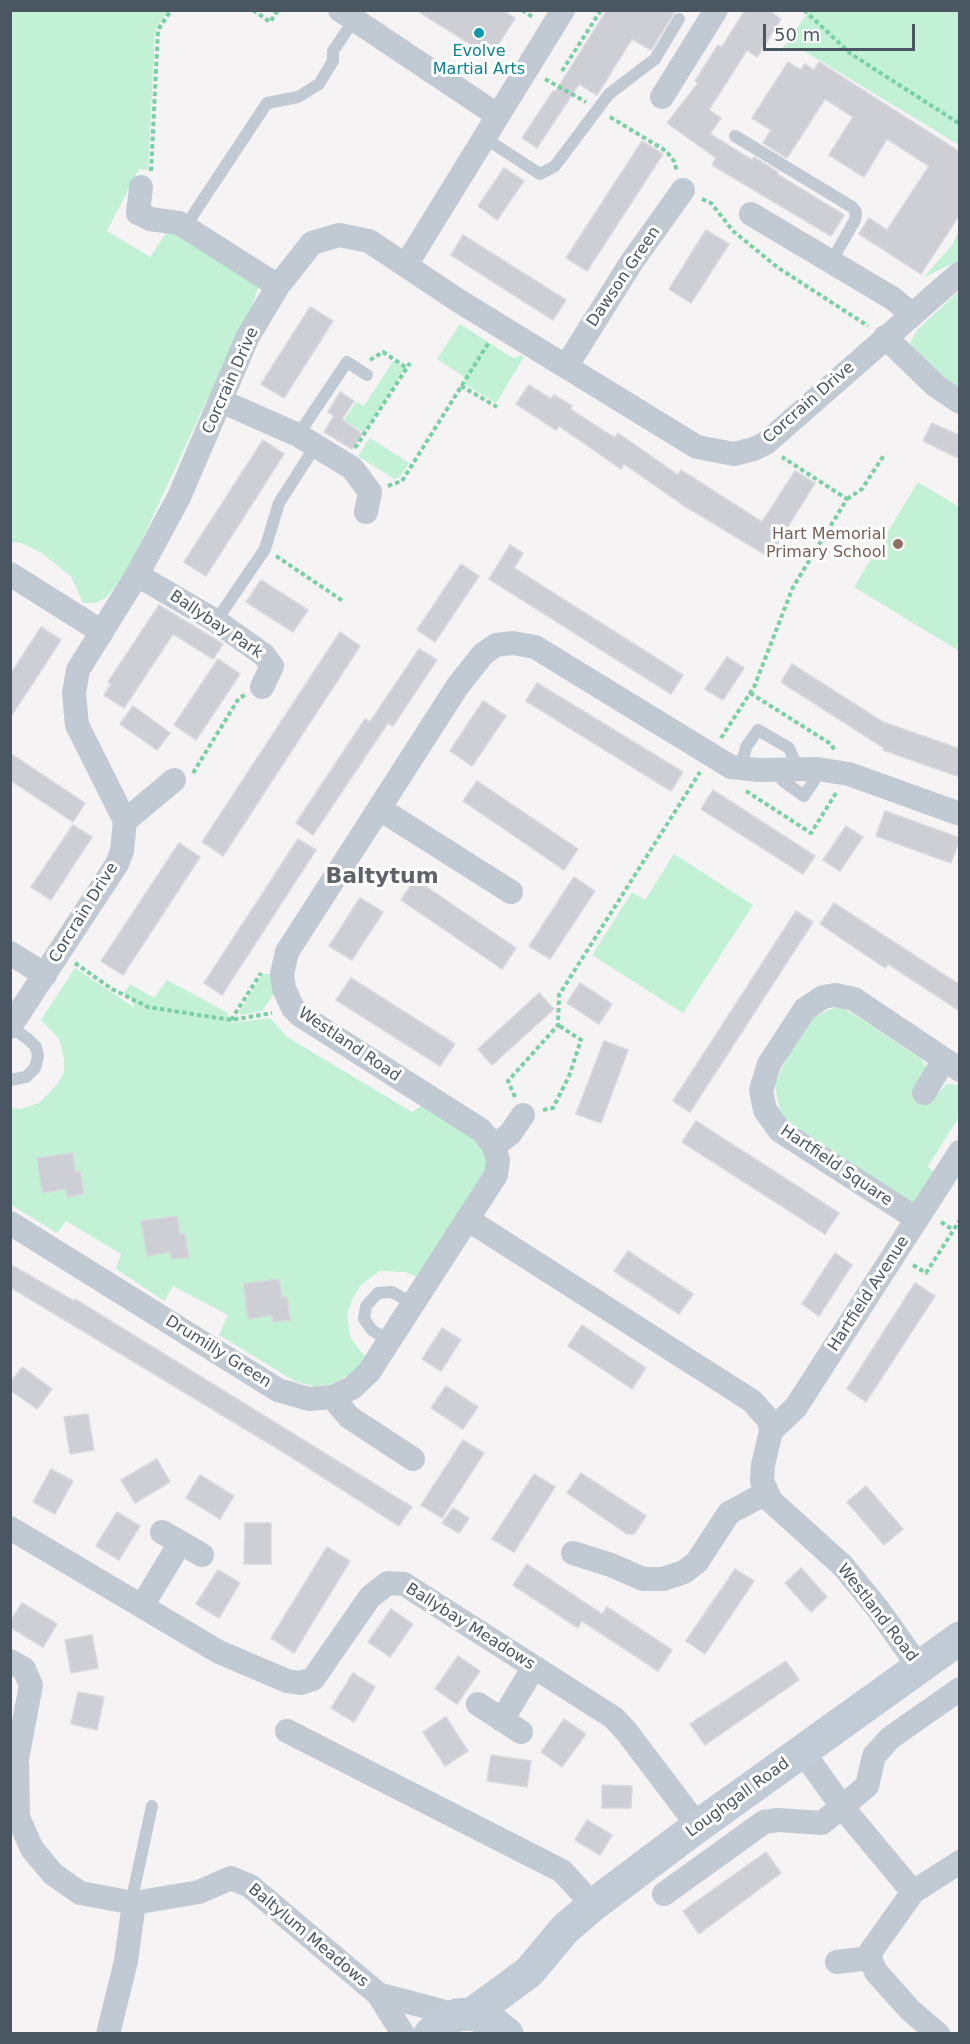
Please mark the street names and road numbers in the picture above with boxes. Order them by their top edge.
street label: Dawson Green [583,223,665,331]
street label: Corcrain Drive [199,325,263,437]
street label: Corcrain Drive [759,358,859,448]
street label: Ballybay Park [166,587,266,663]
street label: Corcrain Drive [45,859,123,967]
street label: Westland Road [294,1004,404,1086]
street label: Hartfield Square [776,1122,896,1210]
street label: Hartfield Avenue [825,1233,913,1355]
street label: Drumilly Green [162,1312,274,1392]
street label: Westland Road [833,1560,921,1666]
street label: Ballybay Meadows [402,1580,538,1674]
street label: Loughgall Road [683,1754,793,1842]
street label: Baltylum Meadows [244,1880,372,1992]

